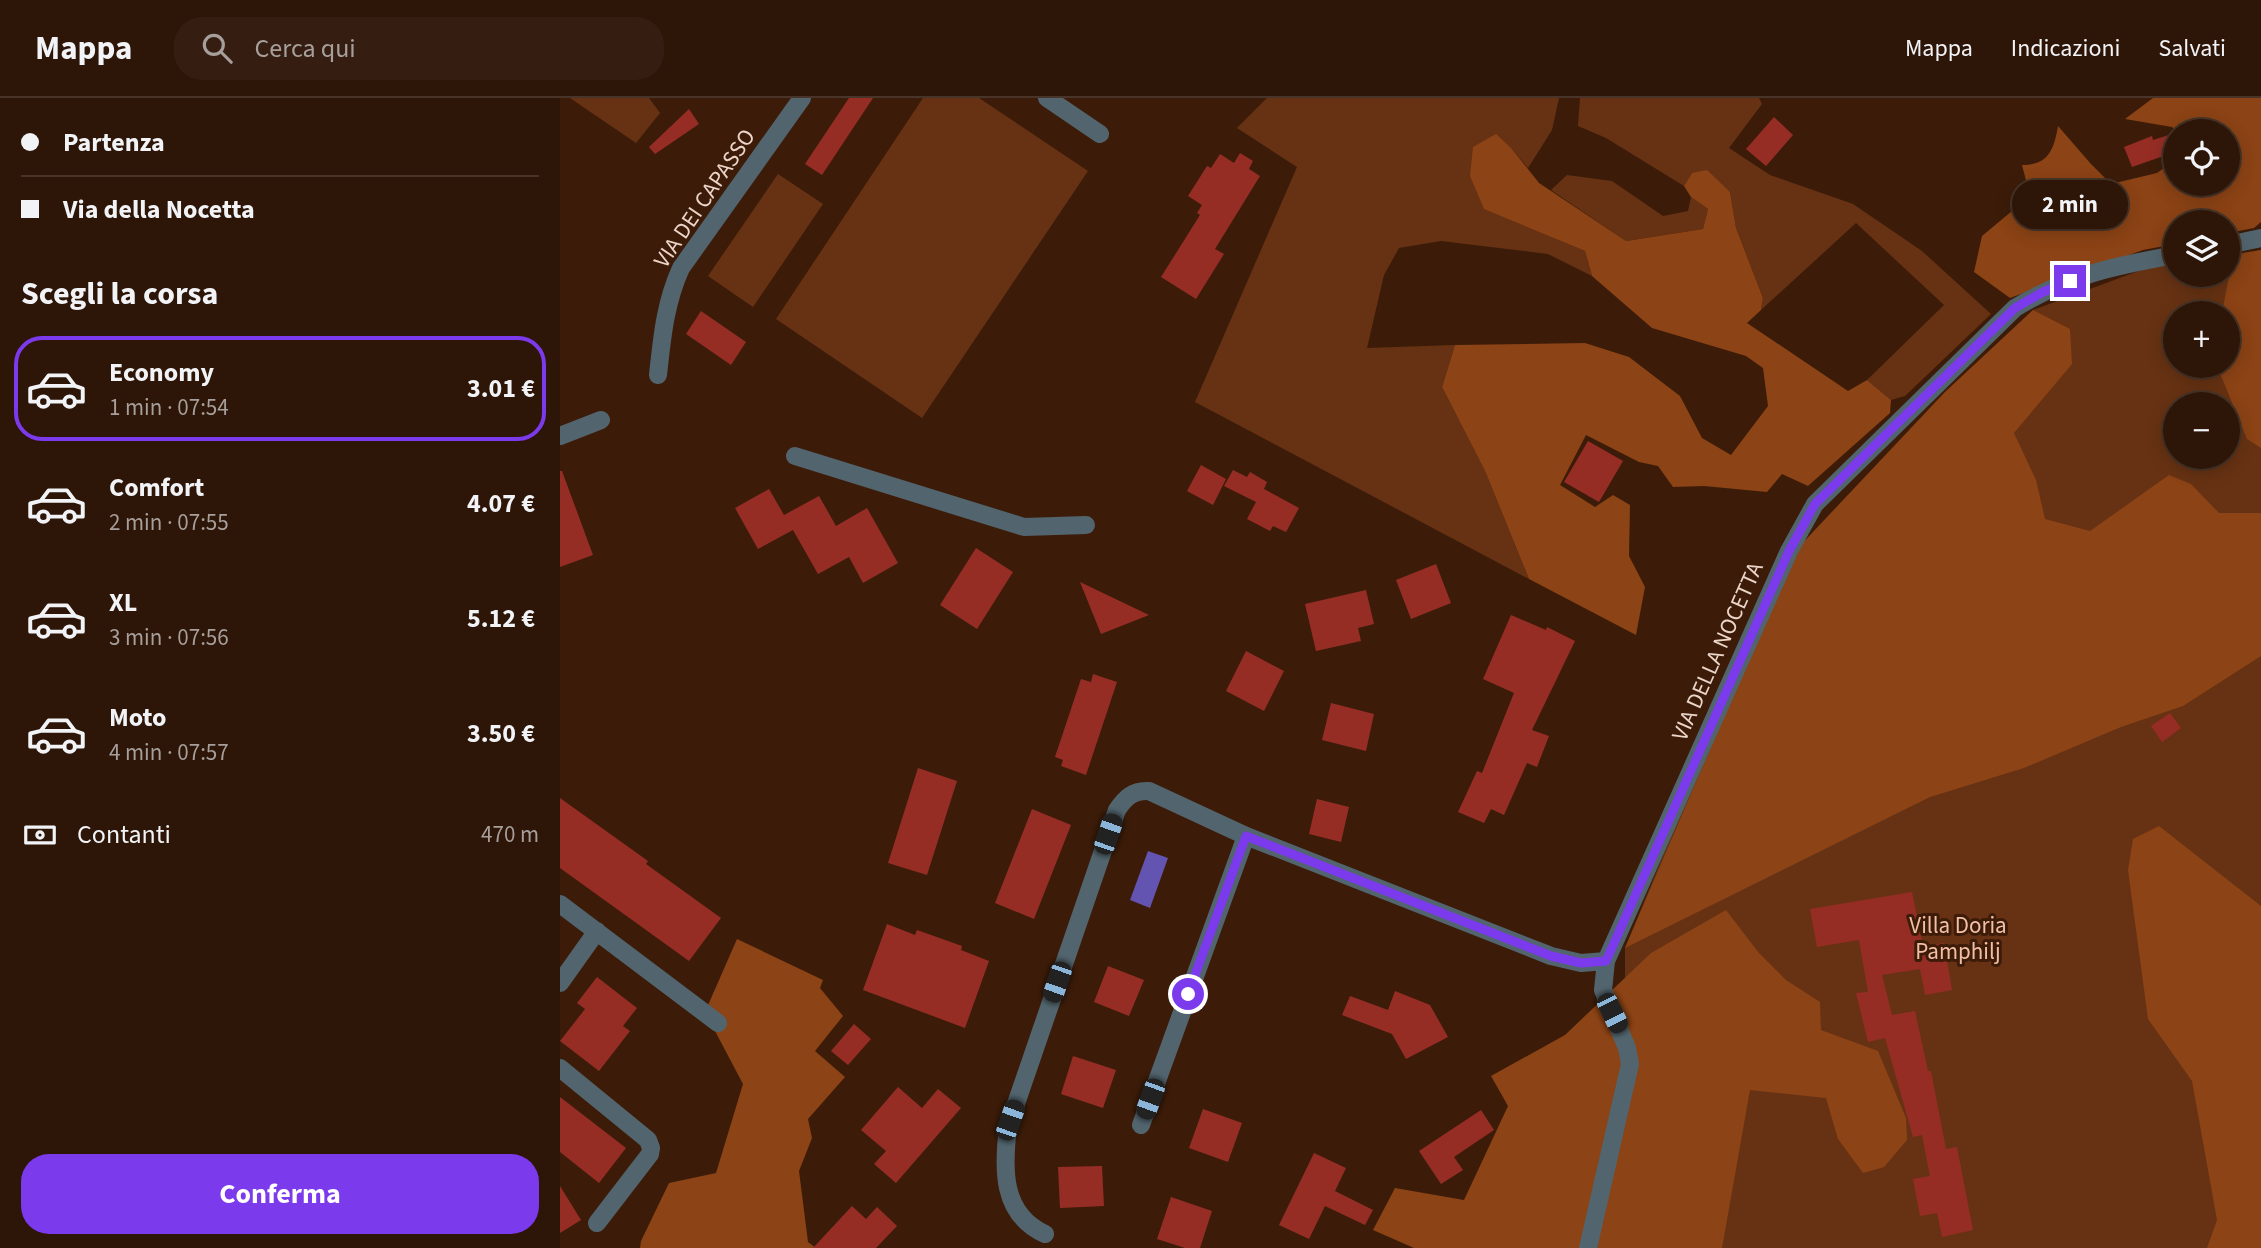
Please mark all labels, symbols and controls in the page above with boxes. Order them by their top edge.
search box [174,17,664,80]
text: Mappa [35,25,132,72]
icon: search [198,29,236,67]
text: Cerca qui [254,30,356,67]
text: Mappa [1905,31,1973,66]
text: Indicazioni [2011,31,2120,66]
text: Salvati [2158,31,2226,66]
map controls [2163,119,2240,469]
button: locate [2163,119,2240,196]
street label: VIA DEI CAPASSO [646,122,763,274]
text: Partenza [63,124,165,161]
callout: 2 min [2012,180,2128,228]
text: 2 min [2042,188,2098,221]
text: Via della Nocetta [63,191,255,228]
button: layers [2163,210,2240,287]
route end [2054,265,2086,297]
text: Scegli la corsa [21,271,218,317]
button: + [2163,301,2240,378]
text: Economy [109,354,214,391]
icon: car [25,357,88,420]
text: 3.01 € [467,370,535,407]
text: 1 min · 07:54 [109,391,229,424]
button: − [2163,392,2240,469]
text: Comfort [109,469,204,506]
icon: car [25,472,88,535]
text: 4.07 € [467,485,535,522]
text: 2 min · 07:55 [109,506,229,539]
street label: VIA DELLA NOCETTA [1663,556,1772,746]
text: XL [109,584,137,621]
icon: car [25,587,88,650]
text: 5.12 € [467,600,535,637]
text: 3 min · 07:56 [109,621,229,654]
text: Moto [109,699,166,736]
icon: car [25,702,88,765]
text: 3.50 € [467,715,535,752]
text: 4 min · 07:57 [109,736,229,769]
car [1092,811,1125,857]
icon: cash [21,816,59,854]
text: Contanti [77,816,171,853]
text: 470 m [481,818,539,851]
park label: Villa Doria Pamphilj [1909,909,2007,968]
car [1041,959,1074,1005]
route start [1172,978,1204,1010]
car [1594,990,1631,1036]
car [1133,1076,1168,1122]
car [994,1097,1027,1143]
button: Conferma [21,1154,539,1234]

